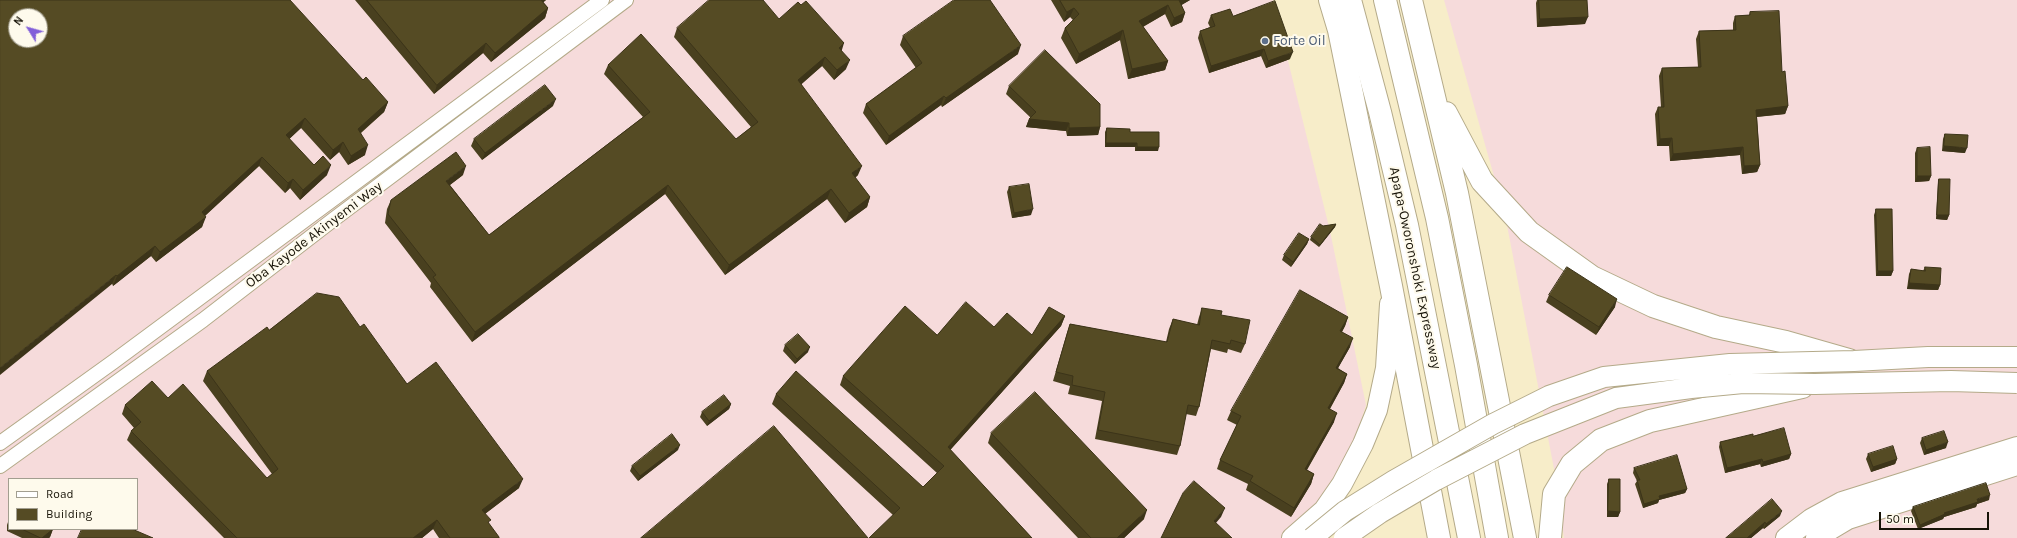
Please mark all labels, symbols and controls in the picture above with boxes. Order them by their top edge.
north arrow [8,8,48,48]
text: N [11,14,26,28]
place label: Forte Oil [1273,33,1326,49]
marker: Forte Oil [1260,36,1270,46]
street label: Apapa-Oworonshoki Expressway [1385,165,1445,371]
street label: Oba Kayode Akinyemi Way [242,178,386,292]
legend [8,478,138,530]
text: Road [46,487,74,501]
scale bar [1881,504,1991,530]
text: Building [46,507,92,521]
text: 50 m [1886,512,1914,526]

